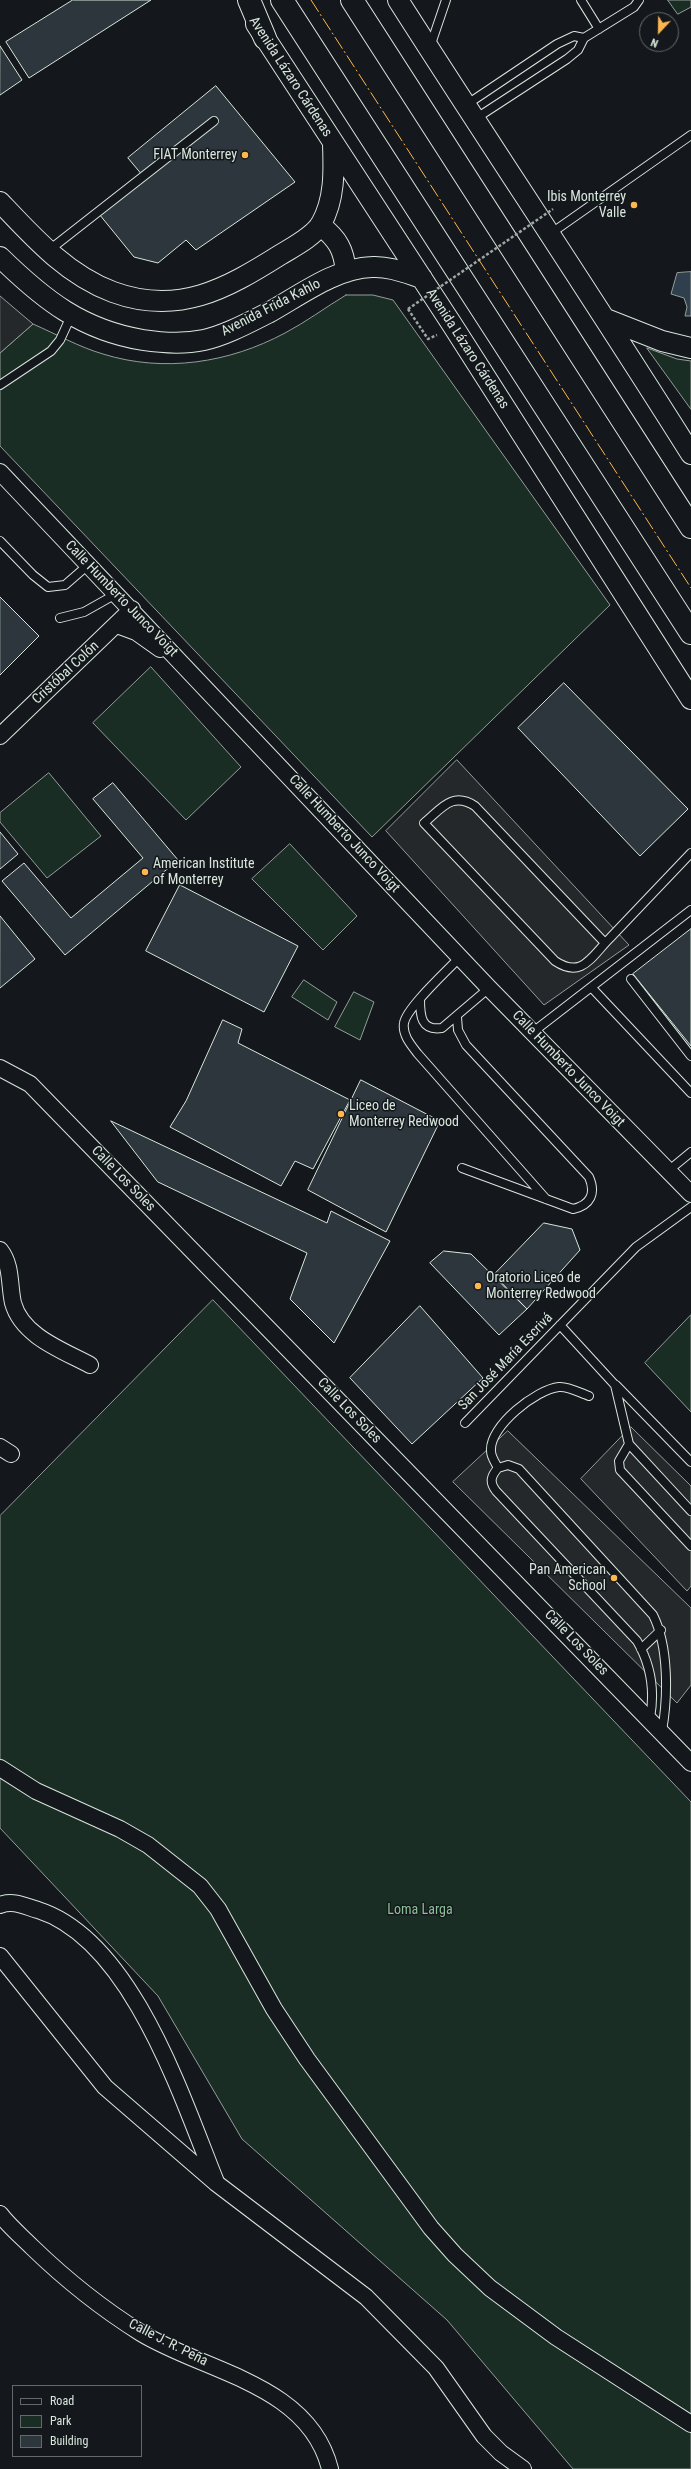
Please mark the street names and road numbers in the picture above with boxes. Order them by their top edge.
street label: Avenida Lázaro Cárdenas [245,14,335,140]
street label: Avenida Frida Kahlo [218,276,324,340]
street label: Avenida Lázaro Cárdenas [422,286,512,412]
street label: Calle Humberto Junco Voigt [61,537,181,661]
street label: Cristóbal Colón [29,638,103,708]
street label: Calle Humberto Junco Voigt [285,772,403,896]
street label: Calle Humberto Junco Voigt [508,1007,628,1131]
street label: Calle Los Soles [88,1143,158,1215]
street label: San José María Escrivá [455,1310,557,1414]
street label: Calle Los Soles [314,1375,384,1447]
street label: Calle Los Soles [541,1607,611,1679]
street label: Calle J. R. Peña [126,2316,210,2370]

